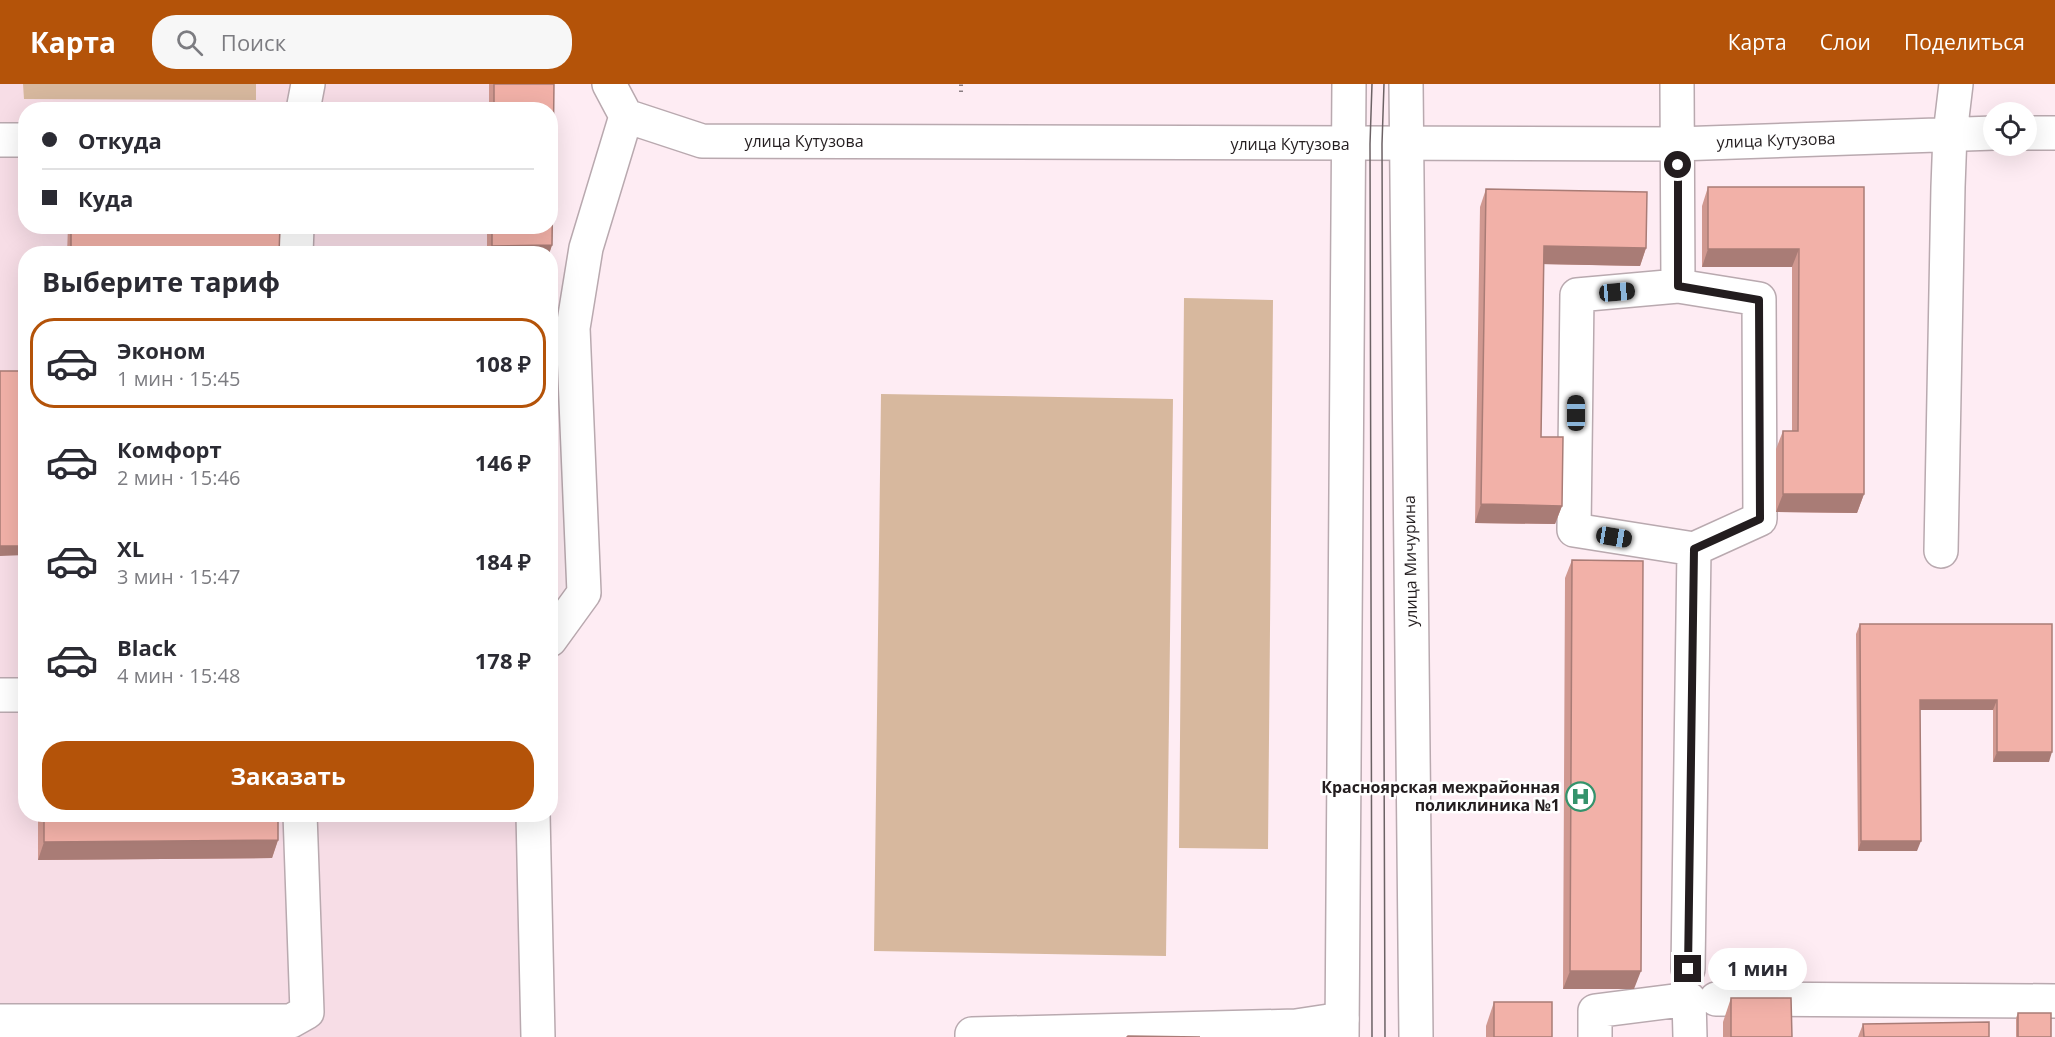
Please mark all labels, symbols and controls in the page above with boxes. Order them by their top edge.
search box [152,15,572,69]
text: Карта [30,23,116,61]
icon: search [173,26,206,59]
text: Поиск [221,27,286,57]
text: Карта [1728,28,1787,56]
text: Слои [1820,28,1871,56]
text: Поделиться [1904,28,2025,56]
map controls [1983,102,2037,156]
button: locate [1983,102,2037,156]
text: Откуда [78,125,162,155]
street label: улица Кутузова [1716,127,1836,153]
street label: улица Кутузова [744,130,864,152]
street label: улица Кутузова [1230,133,1350,155]
route start [1664,151,1691,178]
text: Куда [78,183,133,213]
text: Выберите тариф [42,263,280,300]
car [1598,281,1636,303]
text: Эконом [117,335,206,365]
icon: car [45,336,99,390]
text: 108 ₽ [475,348,531,378]
text: 1 мин · 15:45 [117,365,240,392]
car [1567,395,1585,431]
text: Комфорт [117,434,222,464]
icon: car [45,435,99,489]
text: 146 ₽ [475,447,531,477]
text: 2 мин · 15:46 [117,464,240,491]
street label: улица Мичурина [1398,495,1422,627]
car [1595,525,1633,549]
text: XL [117,533,144,563]
icon: car [45,534,99,588]
text: 184 ₽ [475,546,531,576]
text: 3 мин · 15:47 [117,563,240,590]
text: Black [117,632,177,662]
icon: car [45,633,99,687]
text: 178 ₽ [475,645,531,675]
text: 4 мин · 15:48 [117,662,240,689]
button: Заказать [42,741,534,810]
place label: Красноярская межрайонная поликлиника №1 [1321,776,1560,816]
hospital icon: Красноярская межрайонная поликлиника №1 [1565,780,1597,812]
callout: 1 мин [1709,948,1808,990]
route end [1674,955,1701,982]
text: 1 мин [1727,955,1788,982]

